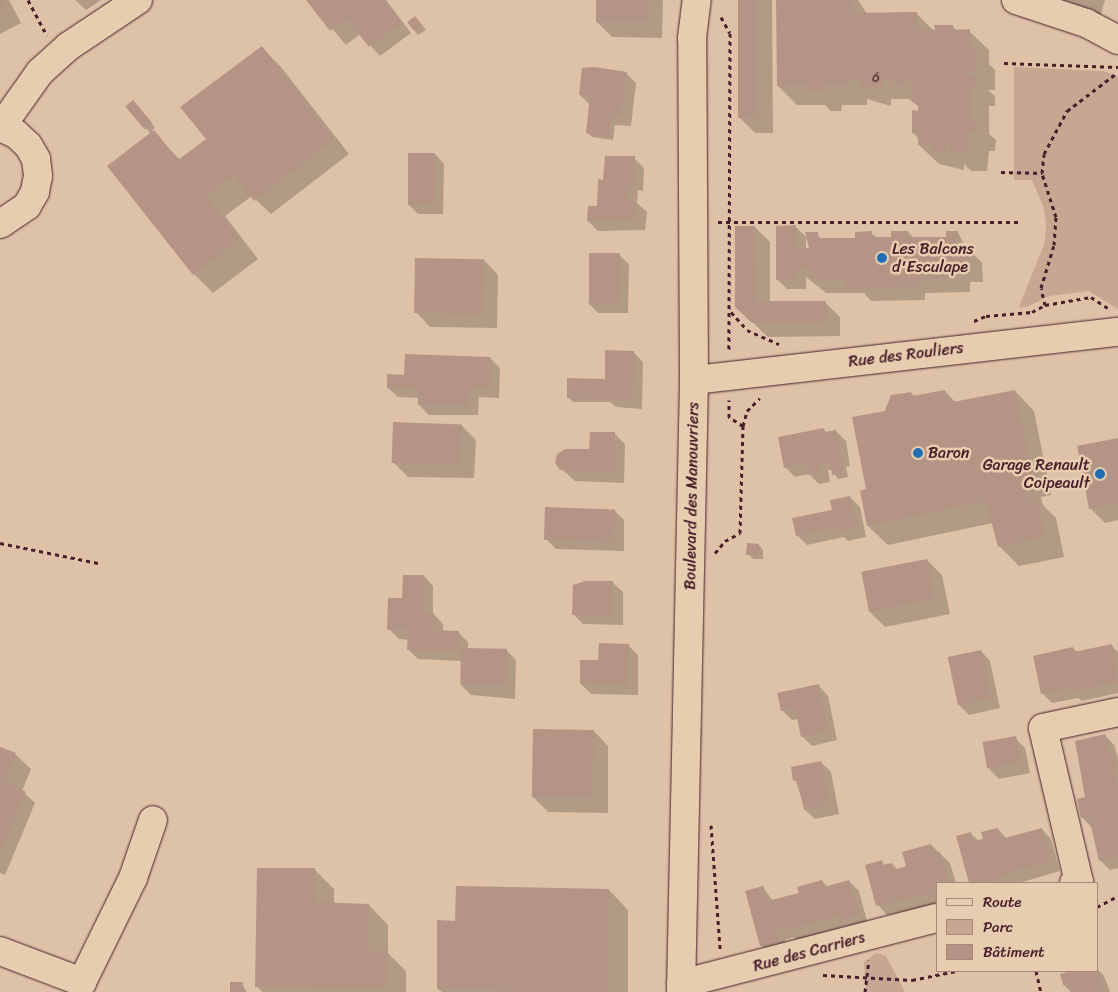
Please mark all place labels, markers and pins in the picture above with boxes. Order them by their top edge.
place label: Les Balcons d'Esculape [892,239,974,277]
marker: Les Balcons d'Esculape [876,252,888,264]
place label: Baron [928,443,969,463]
marker: Baron [912,447,924,459]
place label: Garage Renault Coipeault [983,455,1090,493]
marker: Garage Renault Coipeault [1094,468,1106,480]

